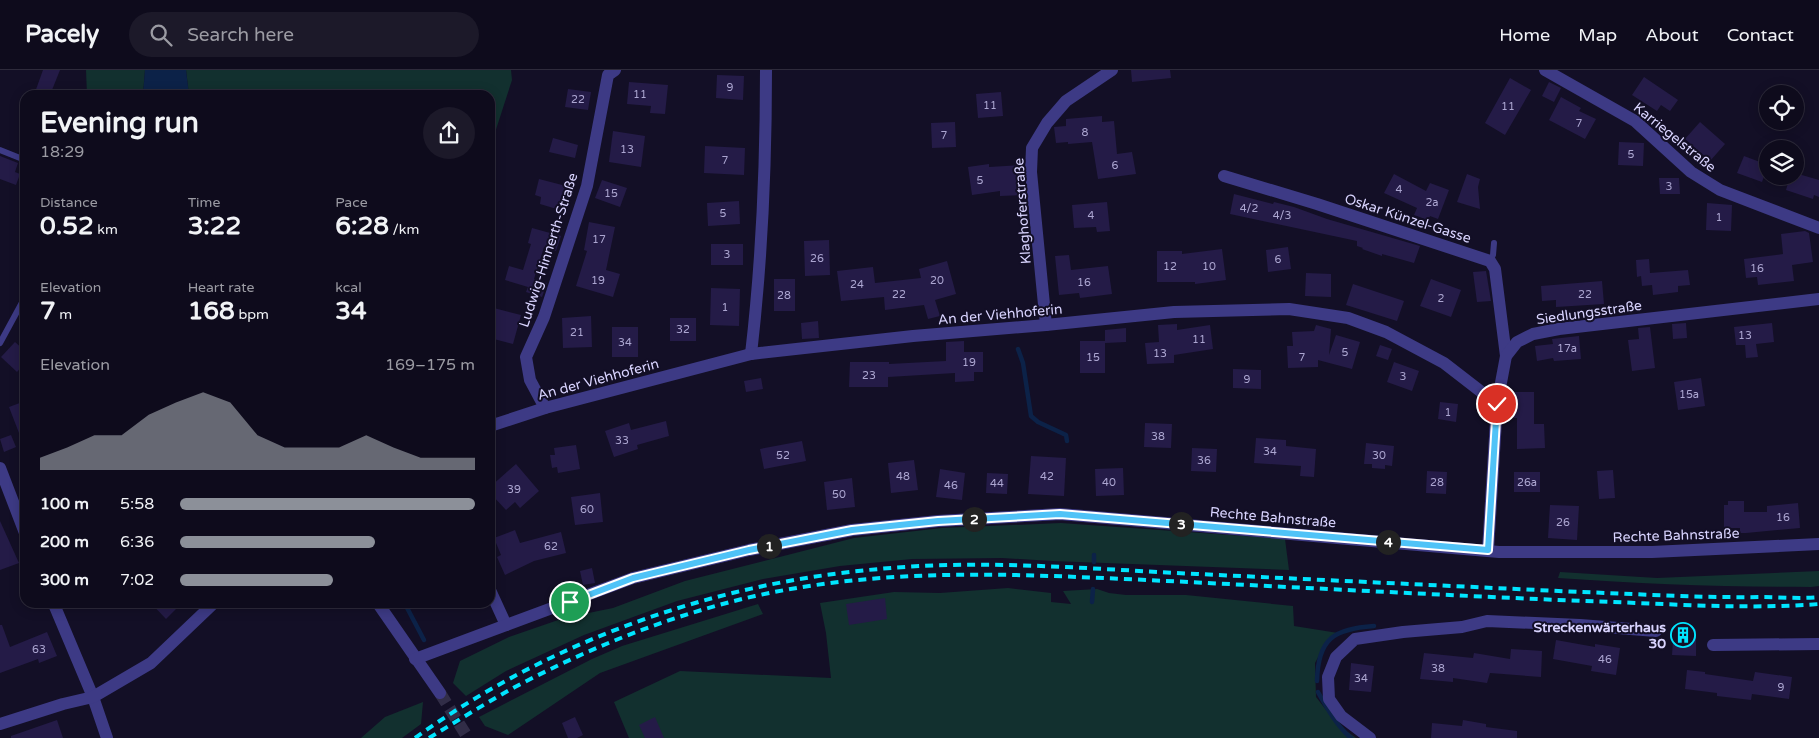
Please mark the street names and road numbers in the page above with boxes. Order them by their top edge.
street label: Karriegelstraße [1630,99,1719,176]
street label: Klaghoferstraße [1010,157,1035,265]
street label: Ludwig-Hinnerth-Straße [515,171,582,330]
street label: Oskar Künzel-Gasse [1343,190,1473,247]
street label: Siedlungsstraße [1535,297,1643,328]
street label: An der Viehhoferin [937,301,1063,328]
street label: An der Viehhoferin [536,355,661,404]
street label: Rechte Bahnstraße [1209,504,1337,531]
street label: Rechte Bahnstraße [1612,525,1740,546]

